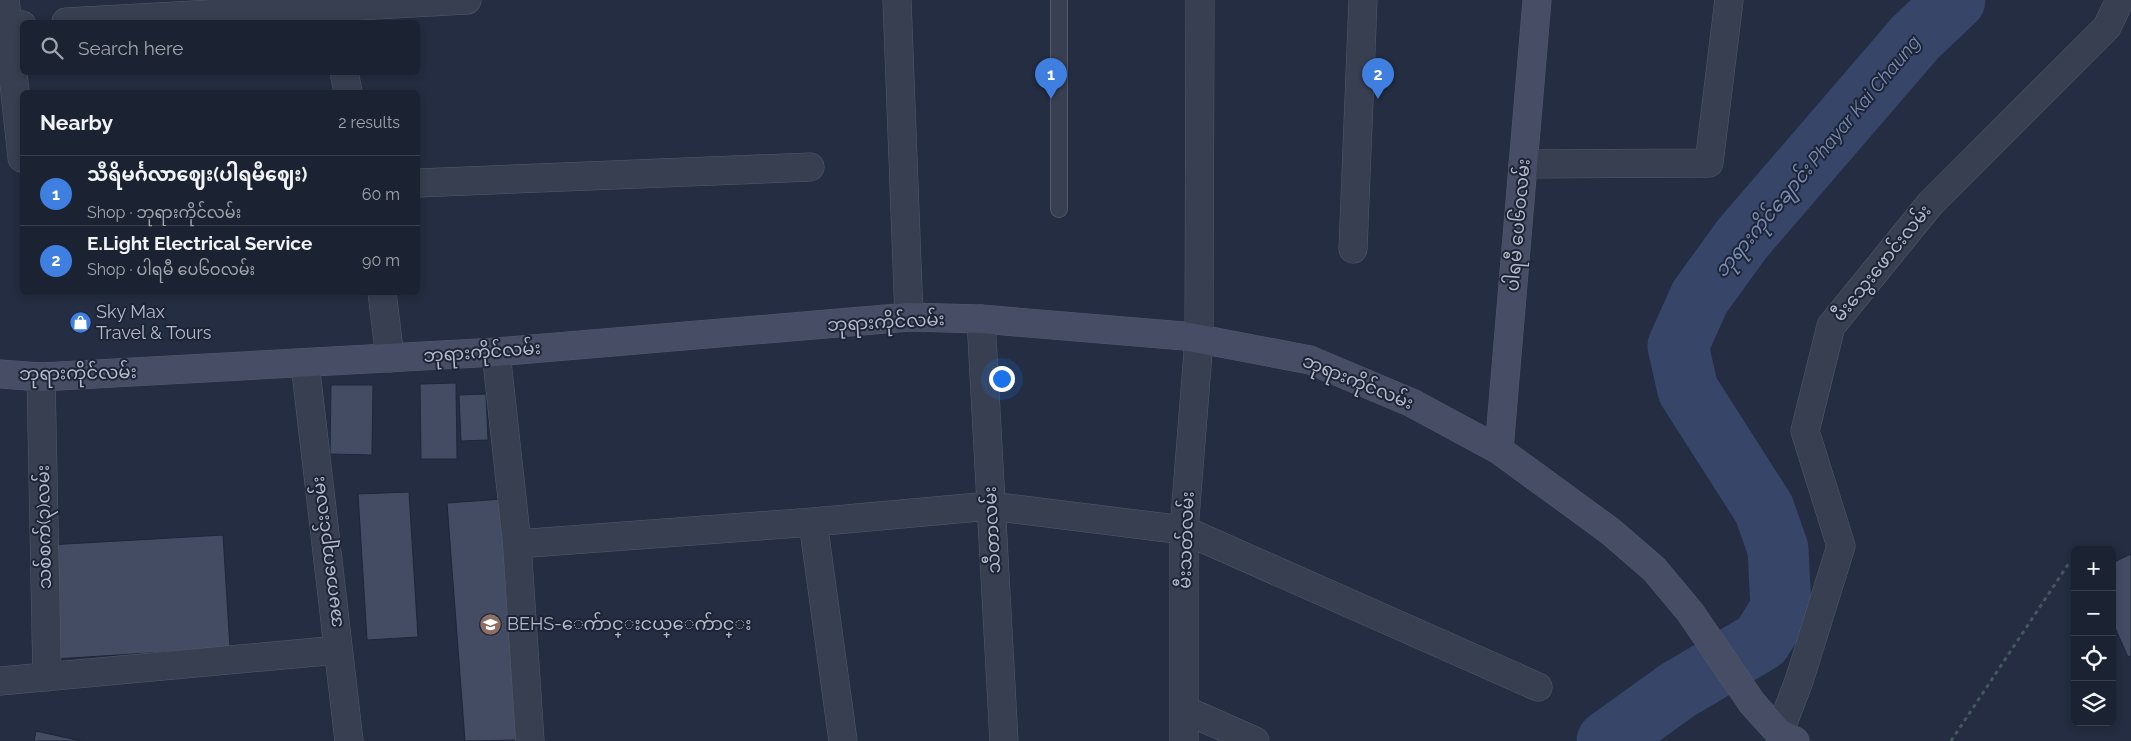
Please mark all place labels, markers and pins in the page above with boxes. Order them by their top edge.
pin: 1 [1035,58,1067,99]
pin: 2 [1362,58,1394,99]
place label: Sky Max Travel & Tours [96,301,212,343]
shop icon: Sky Max Travel & Tours [68,310,92,334]
place label: BEHS-ေက်ာင္းငယ္ေက်ာင္း [507,611,751,638]
school or university icon: BEHS-ေက်ာင္းငယ္ေက်ာင္း [479,612,503,636]

